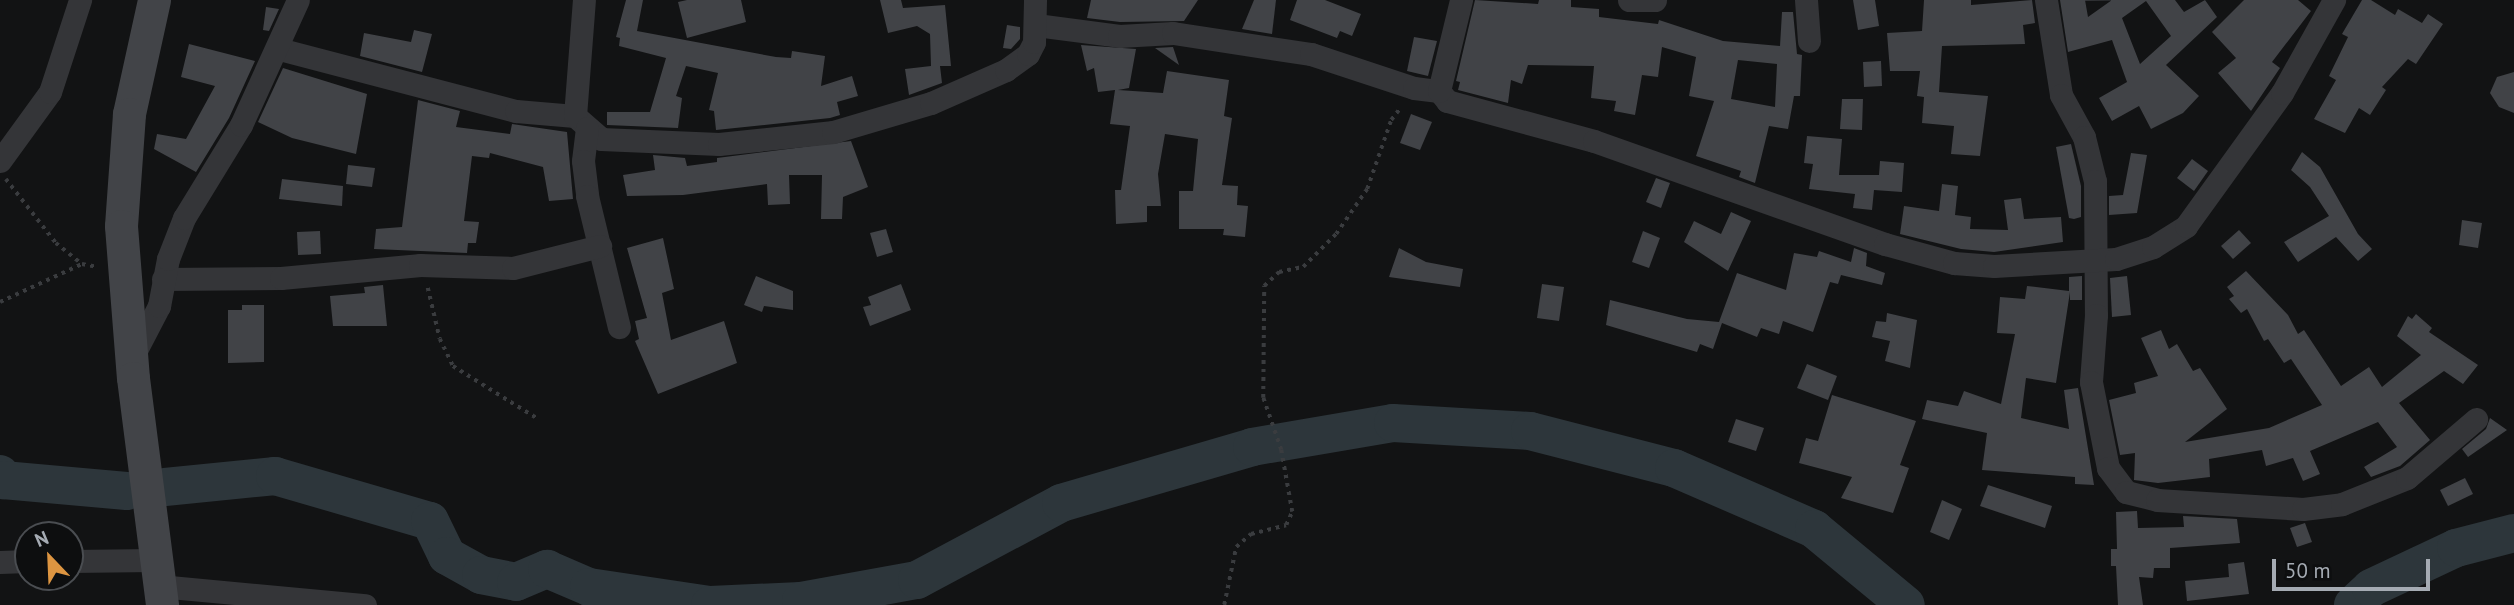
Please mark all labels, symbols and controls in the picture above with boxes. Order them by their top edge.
north arrow [14,521,84,591]
text: N [31,525,52,552]
scale bar [2276,546,2434,590]
text: 50 m [2285,557,2331,584]

